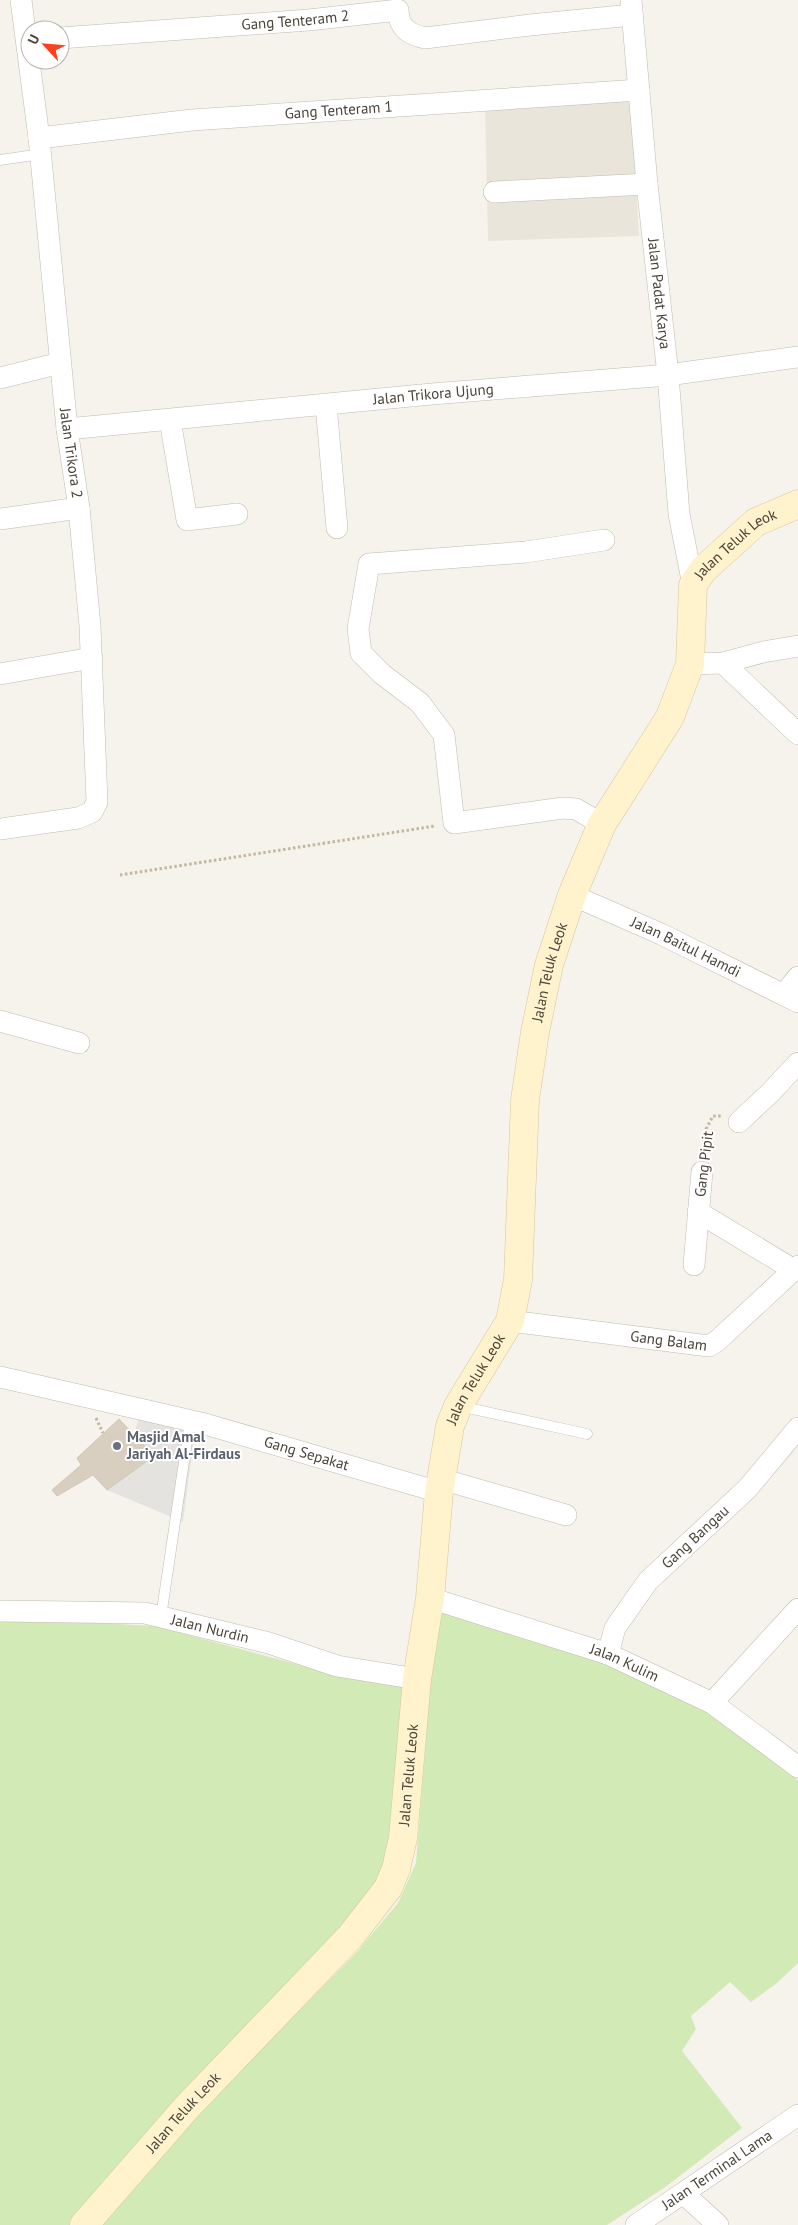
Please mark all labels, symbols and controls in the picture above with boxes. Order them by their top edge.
street label: Gang Tenteram 2 [241,6,350,34]
north arrow [20,20,70,70]
text: U [23,31,43,47]
street label: Gang Tenteram 1 [284,97,393,123]
street label: Jalan Padat Karya [644,236,675,350]
street label: Jalan Trikora Ujung [371,379,494,409]
street label: Jalan Trikora 2 [56,406,87,499]
street label: Jalan Teluk Leok [689,504,780,583]
street label: Jalan Baitul Hamdi [627,912,744,981]
street label: Jalan Teluk Leok [527,919,572,1025]
street label: Gang Pipit [690,1130,717,1198]
street label: Gang Balam [629,1326,708,1355]
street label: Jalan Teluk Leok [441,1329,509,1428]
place label: Masjid Amal Jariyah Al-Firdaus [126,1427,240,1463]
street label: Gang Sepakat [262,1432,351,1474]
marker: Masjid Amal Jariyah Al-Firdaus [111,1440,123,1452]
street label: Gang Bangau [657,1501,733,1573]
street label: Jalan Nurdin [168,1609,251,1647]
street label: Jalan Kulim [587,1639,662,1686]
street label: Jalan Teluk Leok [394,1722,422,1828]
street label: Jalan Teluk Leok [141,2067,225,2157]
street label: Jalan Terminal Lama [657,2125,776,2214]

